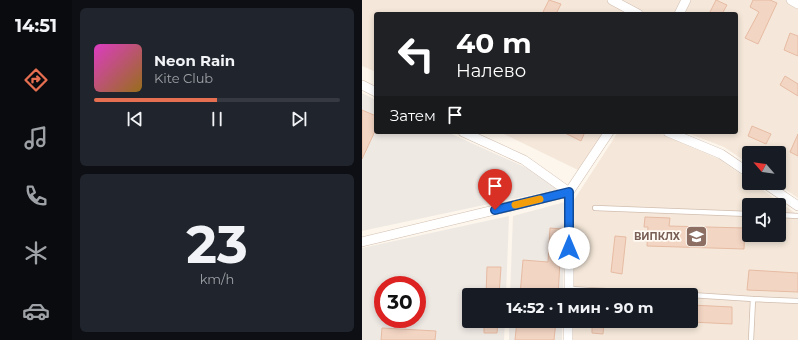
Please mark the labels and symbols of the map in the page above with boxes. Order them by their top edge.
north arrow [742,146,786,190]
pin [478,169,512,210]
school or university icon: ВИПКЛХ [683,223,709,249]
position arrow [548,227,590,269]
place label: ВИПКЛХ [634,230,681,243]
speed limit sign: 30 [374,276,426,328]

